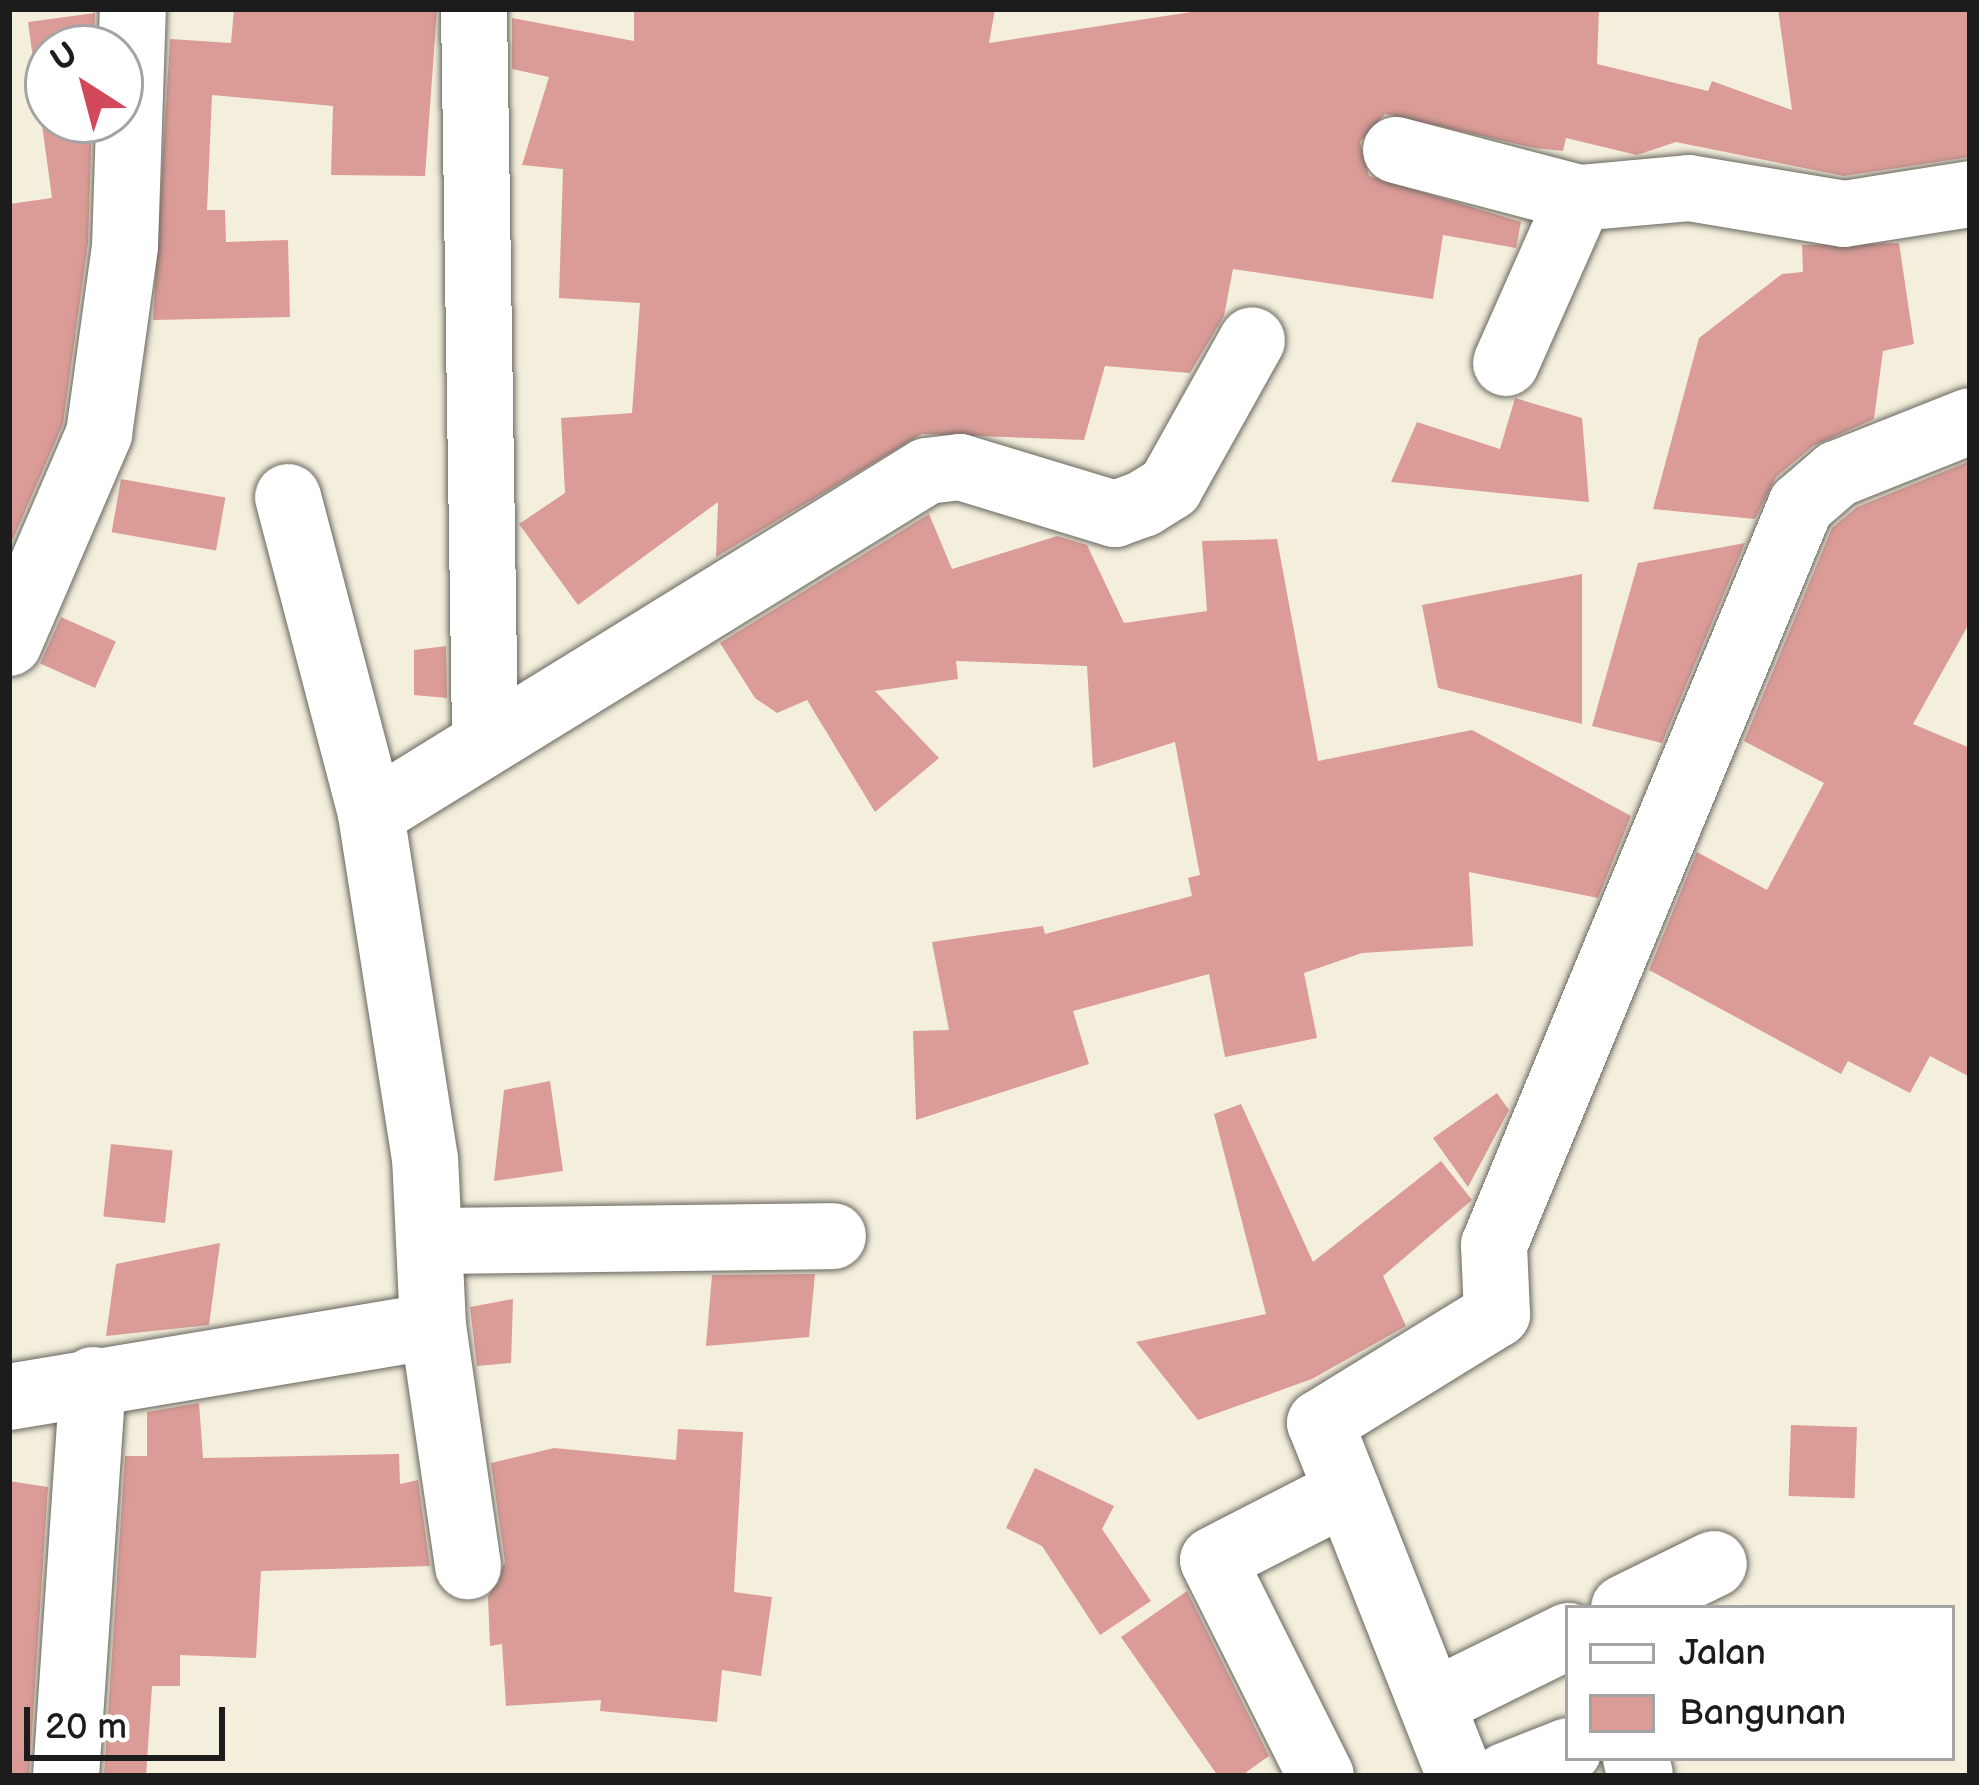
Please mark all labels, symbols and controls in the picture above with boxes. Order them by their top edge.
north arrow [24,24,144,144]
text: U [43,34,86,80]
legend [1565,1605,1955,1761]
text: Jalan [1679,1632,1766,1675]
scale bar [30,1683,231,1757]
text: Bangunan [1679,1692,1846,1735]
text: 20 m [45,1706,127,1749]

